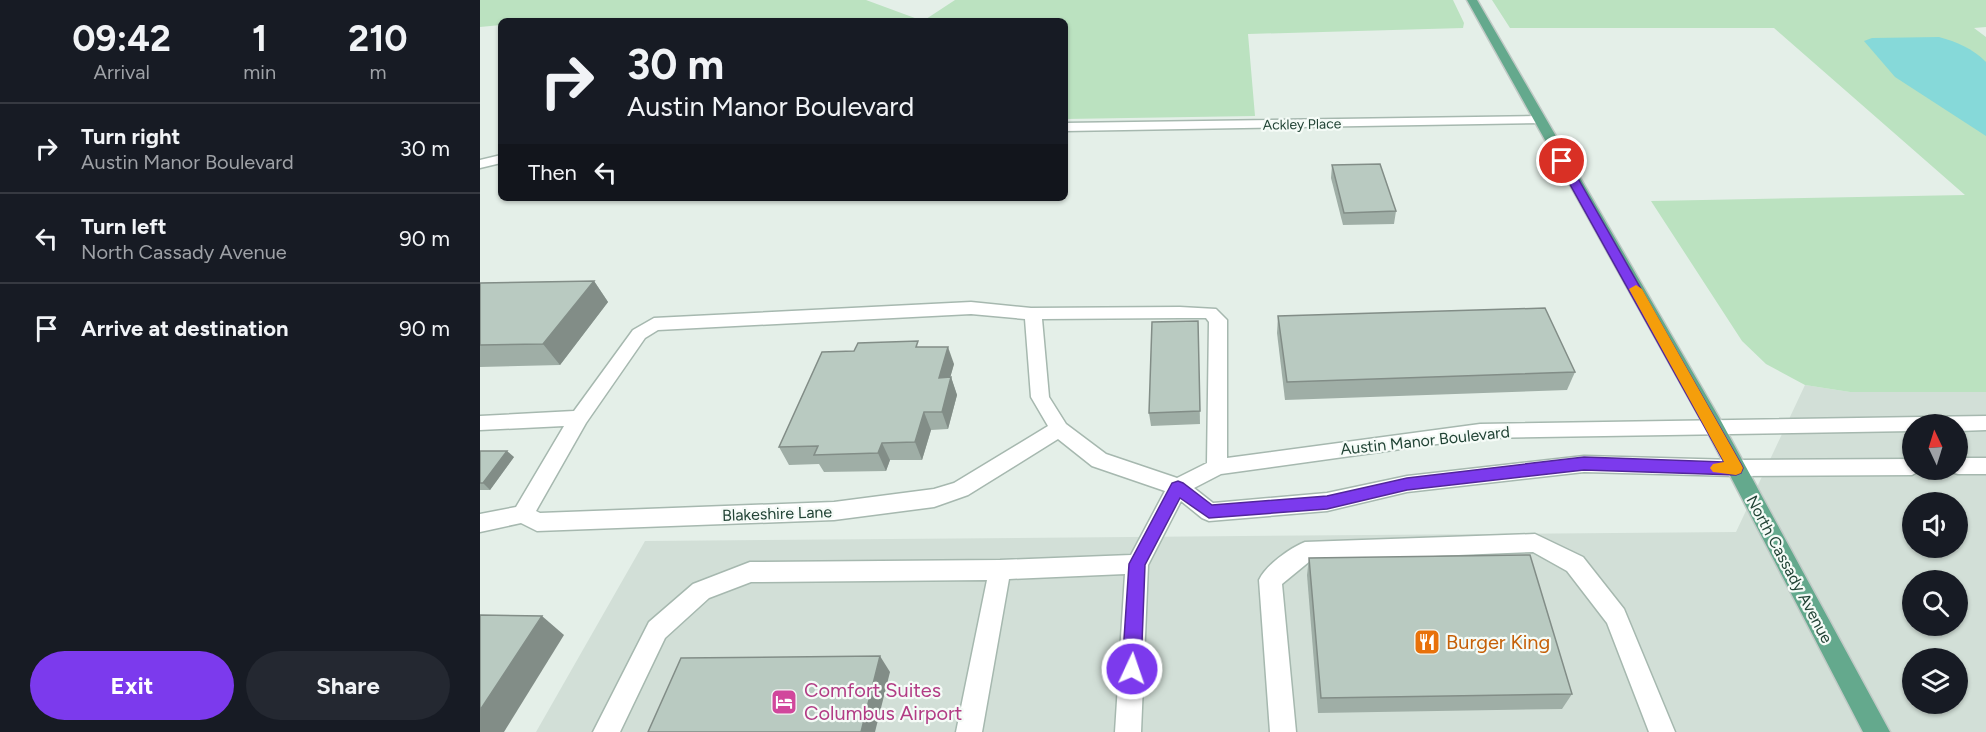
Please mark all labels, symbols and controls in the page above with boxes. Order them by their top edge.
text: 09:42 [72,17,171,60]
text: 1 [252,17,267,60]
text: 210 [348,17,408,60]
text: 30 m [627,39,724,90]
icon: right [528,42,606,120]
text: Arrival [93,60,150,84]
text: min [243,60,276,84]
text: m [369,60,387,84]
text: Austin Manor Boulevard [627,90,914,123]
street label: Ackley Place [1263,115,1342,134]
text: Turn right [81,123,180,150]
icon: right [30,132,63,165]
text: 30 m [400,135,450,162]
pin [1536,135,1587,186]
icon: arrive [1545,144,1578,177]
text: Austin Manor Boulevard [81,150,294,174]
icon: left [589,156,622,189]
text: Then [528,159,577,186]
text: Turn left [81,213,167,240]
icon: left [30,222,63,255]
text: 90 m [399,225,450,252]
text: North Cassady Avenue [81,240,287,264]
icon: arrive [30,312,63,345]
text: Arrive at destination [81,315,289,342]
text: 90 m [399,315,450,342]
north arrow [1902,414,1968,480]
map controls [1902,414,1968,714]
street label: Austin Manor Boulevard [1339,422,1511,459]
street label: North Cassady Avenue [1743,492,1837,647]
button: sound [1902,492,1968,558]
street label: Blakeshire Lane [722,502,833,525]
button: search [1902,570,1968,636]
restaurant icon: Burger King [1412,627,1442,657]
place label: Burger King [1446,630,1550,654]
position arrow [1100,637,1164,701]
button: layers [1902,648,1968,714]
button: Exit [30,651,234,720]
button: Share [246,651,450,720]
place label: Comfort Suites Columbus Airport [804,678,962,725]
hotel icon: Comfort Suites Columbus Airport [769,687,799,717]

